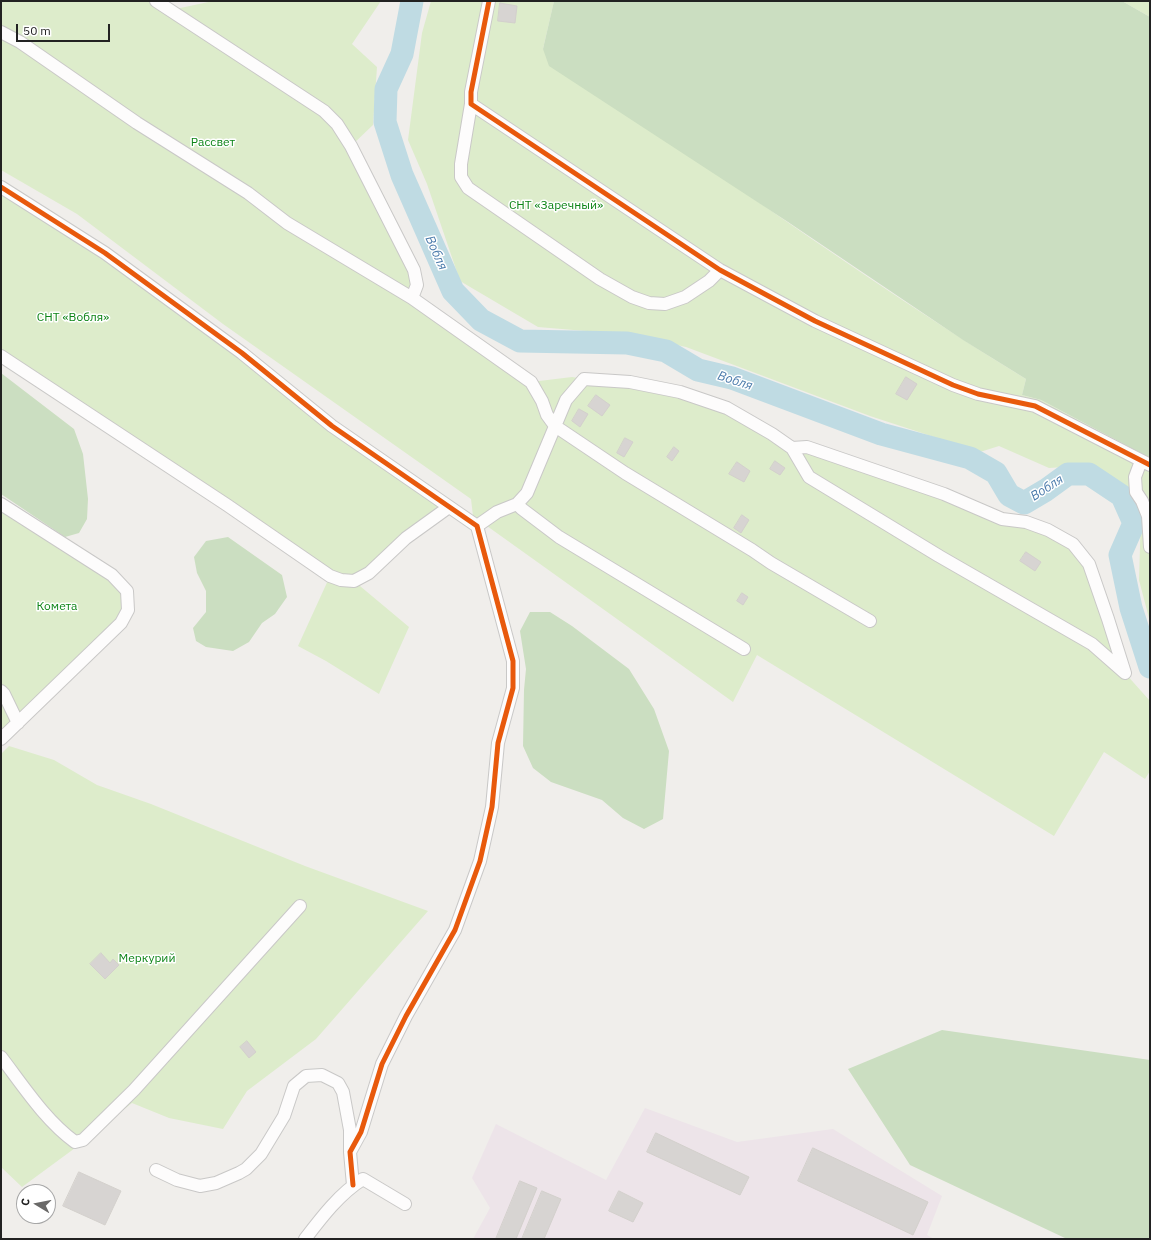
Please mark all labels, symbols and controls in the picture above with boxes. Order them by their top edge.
scale bar [18,16,112,42]
text: 50 m [23,23,51,38]
park label: Рассвет [191,136,235,150]
park label: СНТ «Заречный» [509,199,603,213]
water label: Вобля [422,233,450,273]
park label: СНТ «Вобля» [37,311,109,325]
water label: Вобля [715,368,755,394]
water label: Вобля [1028,472,1066,504]
park label: Комета [36,600,78,614]
park label: Меркурий [119,952,175,966]
north arrow [16,1184,56,1224]
text: С [18,1197,33,1207]

